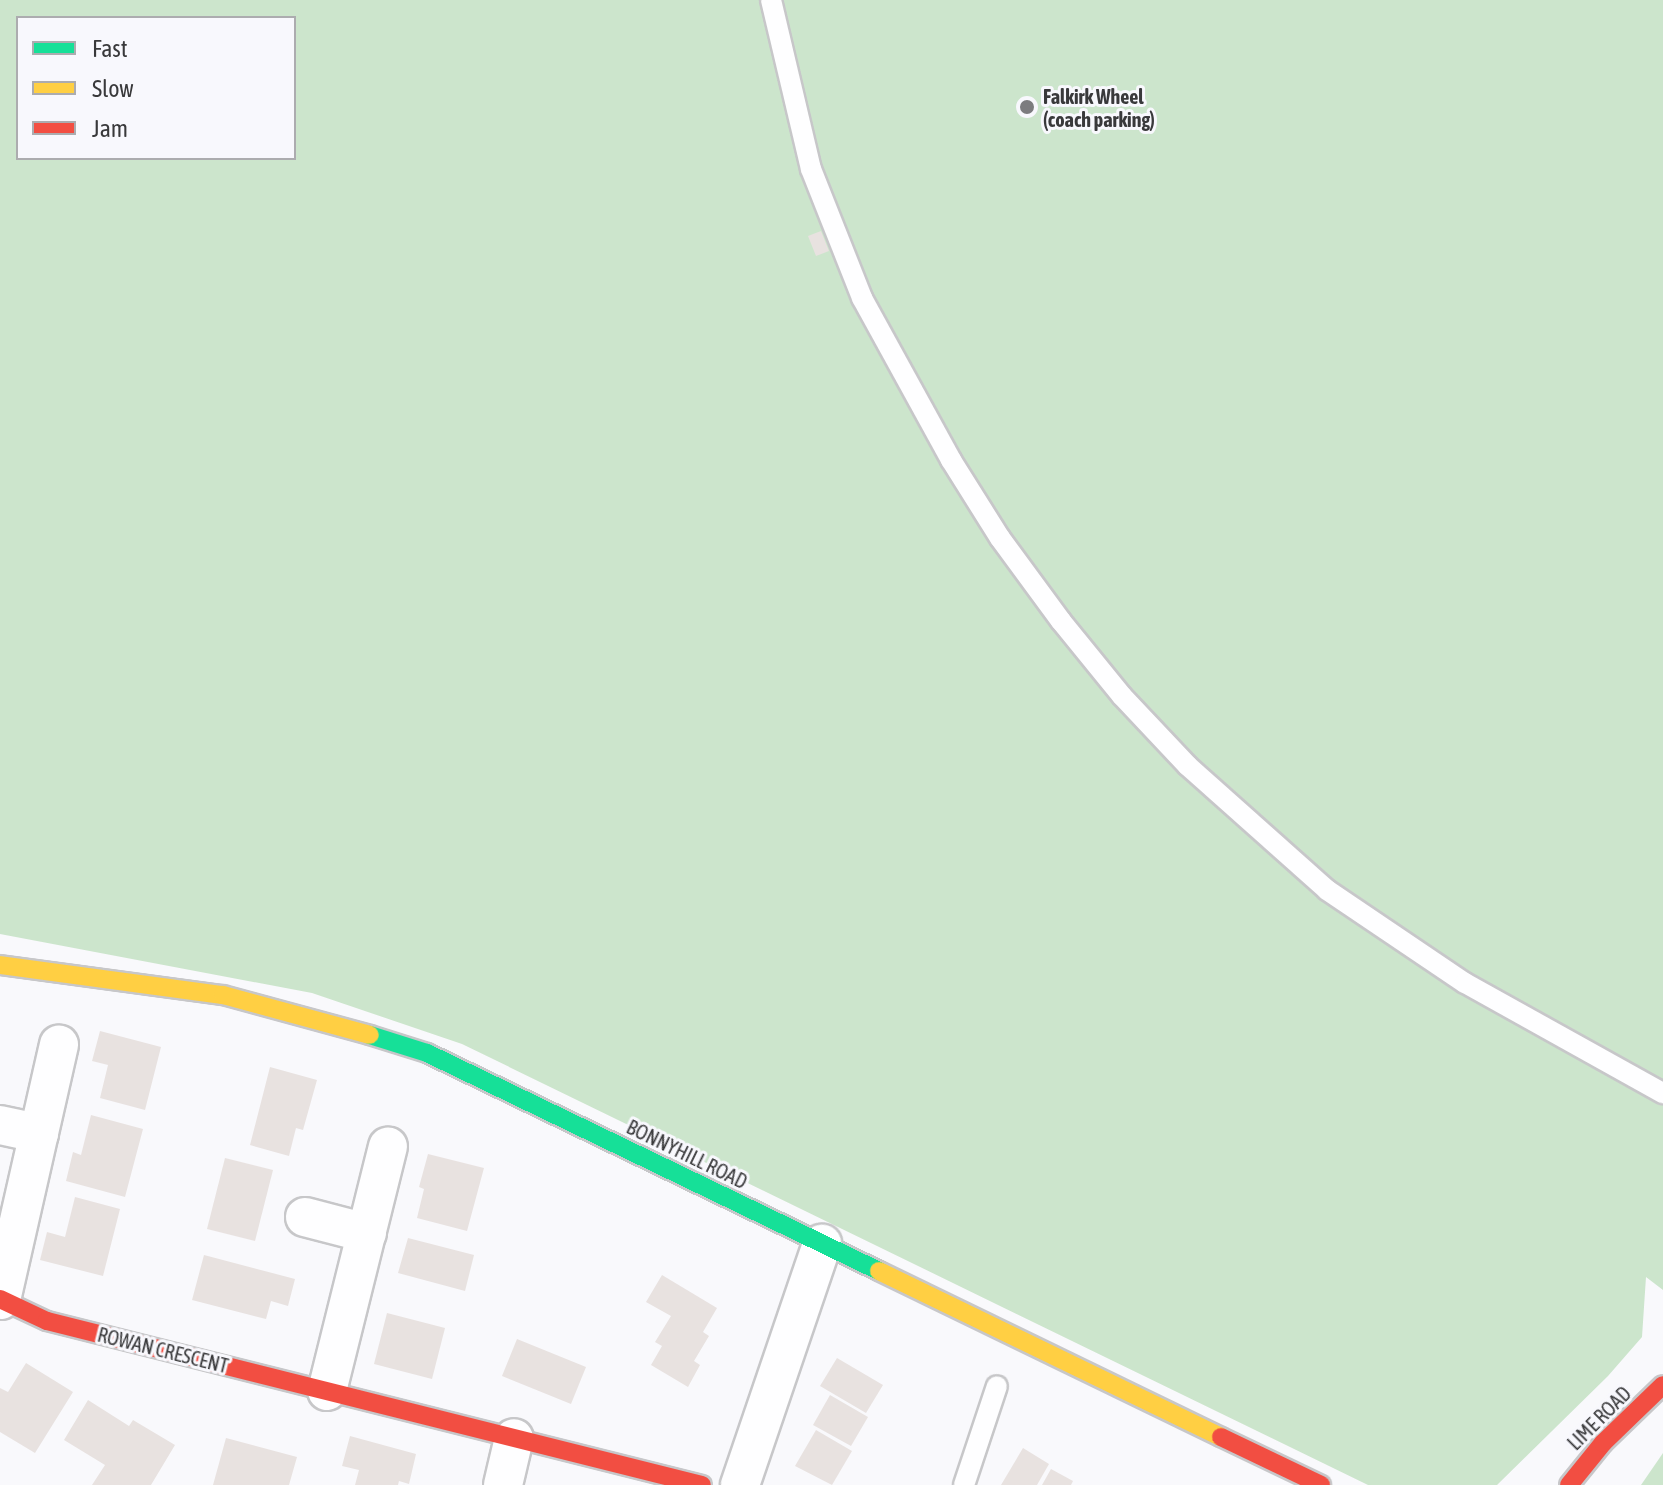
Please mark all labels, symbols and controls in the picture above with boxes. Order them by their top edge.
legend [16,16,296,160]
text: Fast [92,35,128,62]
text: Slow [92,75,134,102]
place label: Falkirk Wheel (coach parking) [1043,84,1155,131]
marker: Falkirk Wheel (coach parking) [1018,98,1036,116]
text: Jam [92,115,128,142]
street label: BONNYHILL ROAD [623,1114,751,1194]
street label: ROWAN CRESCENT [95,1322,231,1378]
street label: LIME ROAD [1562,1381,1636,1455]

